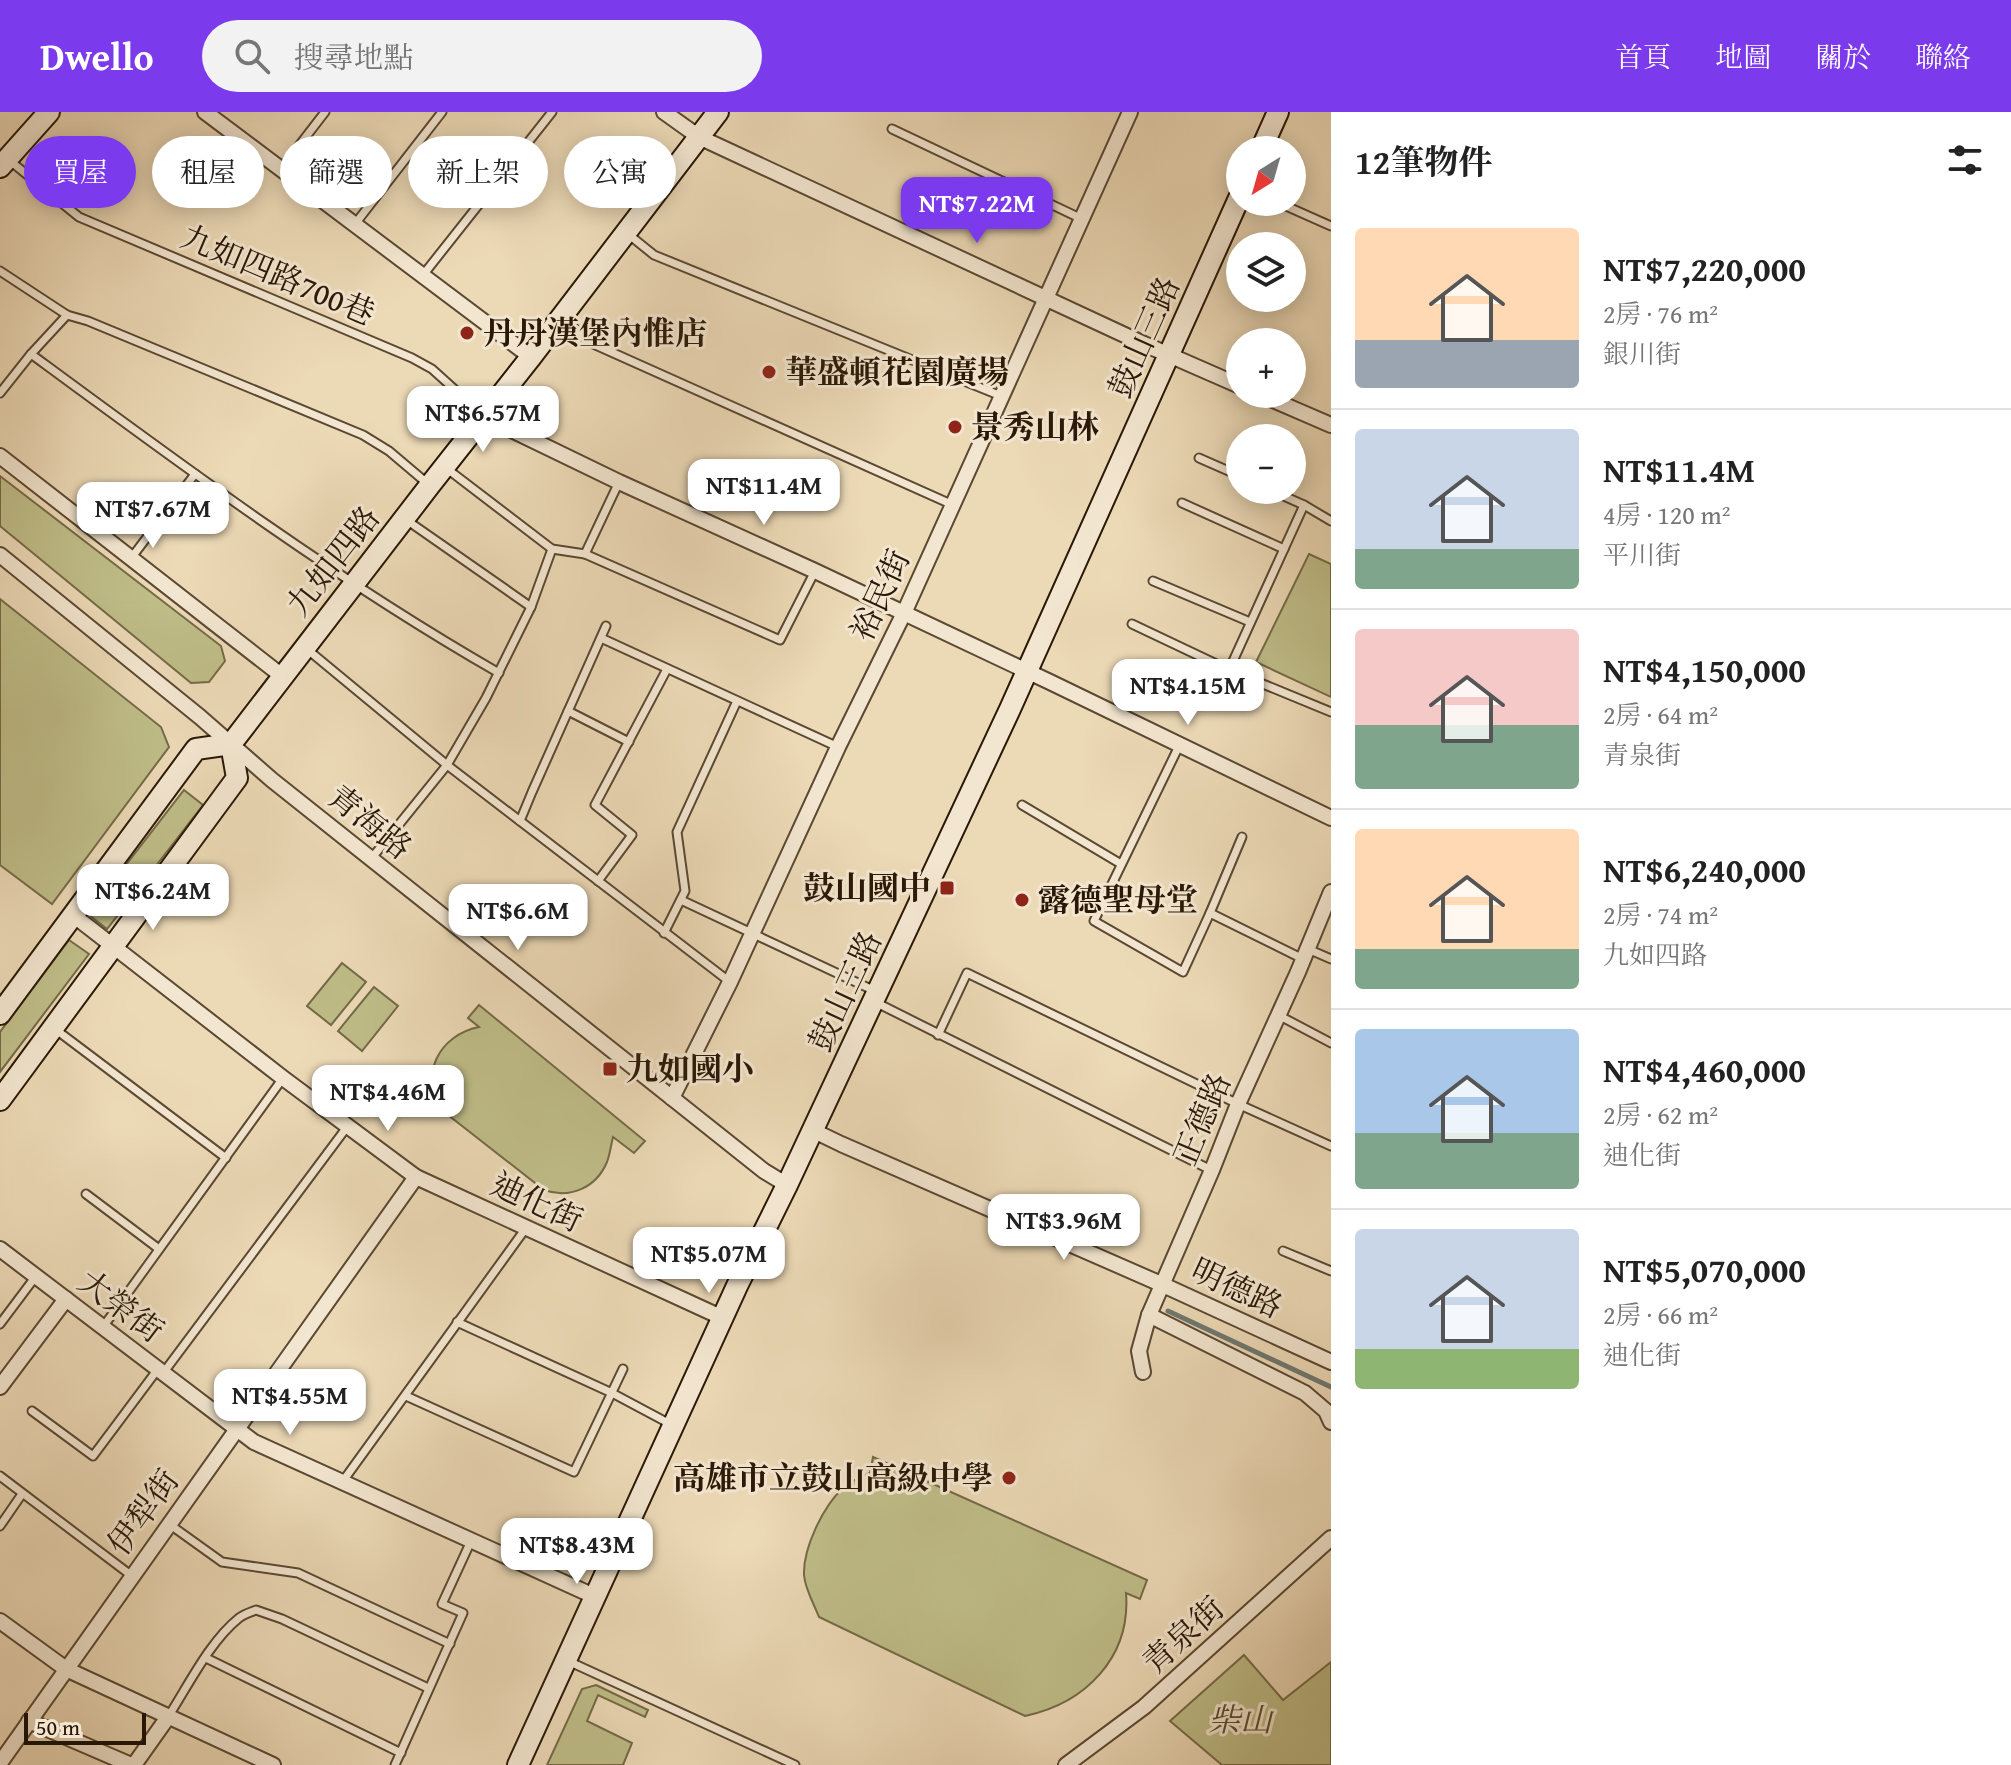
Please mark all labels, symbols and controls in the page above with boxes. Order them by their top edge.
search box [202,20,762,92]
text: Dwello [40,28,154,84]
icon: search [230,34,274,78]
text: 搜尋地點 [294,35,414,79]
text: 首頁 [1615,36,1671,77]
text: 地圖 [1715,36,1771,77]
text: 關於 [1815,36,1871,77]
text: 聯絡 [1915,36,1971,77]
chip: 買屋 [24,136,136,208]
chip: 租屋 [152,136,264,208]
chip: 篩選 [280,136,392,208]
chip: 新上架 [408,136,548,208]
chip: 公寓 [564,136,676,208]
north arrow [1226,136,1306,216]
map controls [1226,136,1306,504]
text: 12筆物件 [1355,137,1492,186]
icon: filters [1943,138,1987,182]
pin: NT$7.22M [894,177,1060,245]
text: NT$7.22M [919,183,1035,222]
street label: 九如四路700巷 [174,213,382,336]
button: layers [1226,232,1306,312]
text: NT$7,220,000 [1603,244,1806,293]
icon: home [1419,260,1515,356]
street label: 鼓山三路 [1096,269,1191,405]
text: 2房 · 76 m² [1603,294,1718,333]
place label: 丹丹漢堡內惟店 [483,309,707,356]
marker: 丹丹漢堡內惟店 [458,324,476,342]
button: + [1226,328,1306,408]
text: 銀川街 [1603,334,1681,373]
place label: 華盛頓花園廣場 [785,348,1009,395]
marker: 華盛頓花園廣場 [760,363,778,381]
pin: NT$6.57M [400,386,566,454]
text: NT$6.57M [425,392,541,431]
place label: 景秀山林 [971,403,1099,450]
marker: 景秀山林 [946,418,964,436]
button: − [1226,424,1306,504]
text: NT$11.4M [1603,445,1755,494]
pin: NT$11.4M [681,459,847,527]
icon: home [1419,461,1515,557]
text: NT$11.4M [706,465,822,504]
pin: NT$7.67M [70,482,236,550]
text: NT$7.67M [95,488,211,527]
text: 4房 · 120 m² [1603,495,1731,534]
street label: 九如四路 [275,496,391,626]
text: 平川街 [1603,535,1681,574]
street label: 裕民街 [838,541,921,648]
text: NT$4,150,000 [1603,645,1806,694]
pin: NT$4.15M [1105,659,1271,727]
icon: home [1419,661,1515,757]
text: NT$4.15M [1130,665,1246,704]
text: 2房 · 64 m² [1603,695,1718,734]
text: 青泉街 [1603,735,1681,774]
street label: 青海路 [318,773,422,870]
text: NT$6,240,000 [1603,845,1806,894]
icon: home [1419,861,1515,957]
pin: NT$6.24M [70,864,236,932]
place label: 鼓山國中 [803,864,931,911]
text: NT$6.24M [95,870,211,909]
place label: 露德聖母堂 [1038,876,1198,923]
marker: 鼓山國中 [938,879,956,897]
pin: NT$6.6M [444,884,592,952]
text: NT$6.6M [467,890,569,929]
marker: 露德聖母堂 [1013,891,1031,909]
text: 2房 · 74 m² [1603,895,1718,934]
street label: 鼓山三路 [796,923,893,1059]
text: 九如四路 [1603,935,1707,974]
place label: 九如國小 [626,1045,754,1092]
text: NT$4,460,000 [1603,1045,1806,1094]
marker: 九如國小 [601,1060,619,1078]
icon: home [1419,1061,1515,1157]
pin: NT$4.46M [305,1065,471,1133]
street label: 正德路 [1161,1065,1242,1172]
text: NT$4.46M [330,1071,446,1110]
text: 2房 · 62 m² [1603,1095,1718,1134]
text: 迪化街 [1603,1135,1681,1174]
street label: 迪化街 [484,1160,591,1243]
pin: NT$3.96M [981,1194,1147,1262]
text: NT$3.96M [1006,1200,1122,1239]
pin: NT$5.07M [626,1227,792,1295]
text: NT$5.07M [651,1233,767,1272]
text: NT$5,070,000 [1603,1245,1806,1294]
street label: 明德路 [1184,1246,1291,1329]
street label: 大榮街 [69,1258,174,1353]
icon: home [1419,1261,1515,1357]
text: 2房 · 66 m² [1603,1295,1718,1334]
text: 迪化街 [1603,1335,1681,1374]
pin: NT$4.55M [207,1369,373,1437]
text: NT$4.55M [232,1375,348,1414]
place label: 高雄市立鼓山高級中學 [673,1454,993,1501]
street label: 伊犁街 [95,1459,190,1564]
marker: 高雄市立鼓山高級中學 [1000,1469,1018,1487]
pin: NT$8.43M [494,1518,660,1586]
text: NT$8.43M [519,1524,635,1563]
street label: 青泉街 [1131,1585,1234,1684]
park label: 柴山 [1208,1696,1275,1743]
scale bar [24,1709,146,1745]
text: 50 m [36,1711,80,1743]

